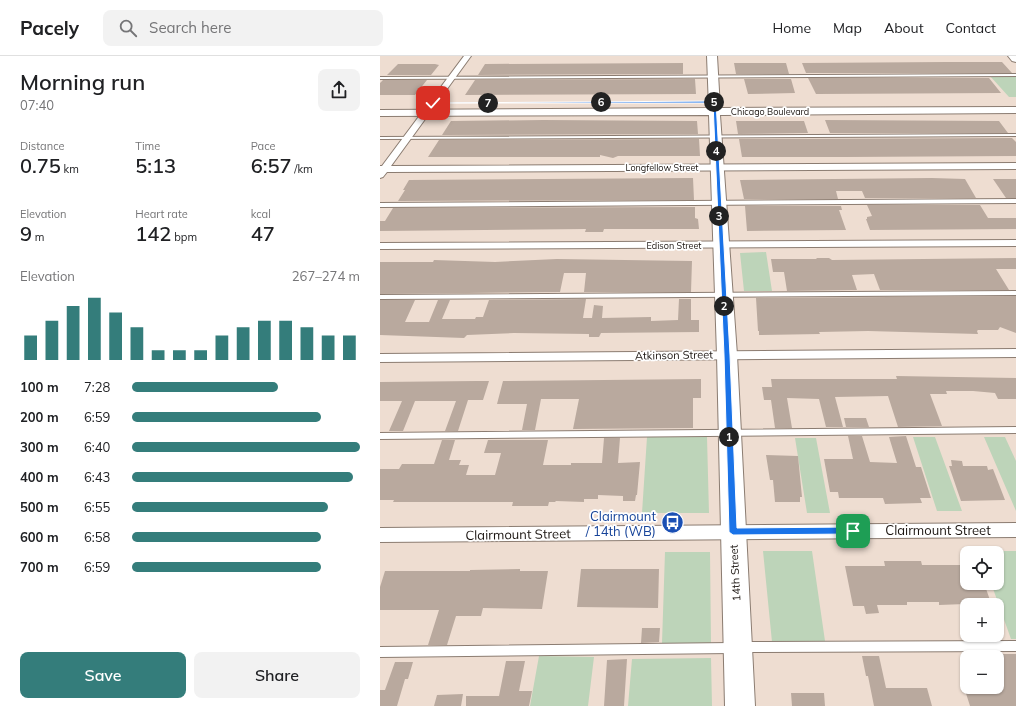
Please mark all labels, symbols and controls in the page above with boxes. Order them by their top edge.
search box [103,10,383,46]
text: Pacely [20,16,79,40]
icon: search [117,17,139,39]
text: Search here [149,18,232,37]
text: Home [772,19,811,37]
text: Map [833,19,862,37]
text: About [884,19,924,37]
text: Contact [946,19,996,37]
text: Morning run [20,68,145,96]
button: share [318,69,360,111]
pin [416,86,450,120]
icon: check [422,92,444,114]
pin: 6 [591,92,611,112]
pin: 5 [704,92,724,112]
pin: 7 [478,93,498,113]
text: 6 [598,95,604,109]
text: 5 [711,95,717,109]
text: 7 [485,96,491,110]
text: 07:40 [20,97,54,113]
street label: Chicago Boulevard [731,106,809,117]
text: Distance [20,139,64,153]
text: Time [135,139,160,153]
text: Pace [251,139,275,153]
pin: 4 [706,141,726,161]
text: 4 [713,144,719,158]
text: 0.75 [20,153,61,178]
text: 5:13 [135,153,176,178]
text: 6:57 [251,153,291,178]
text: km [61,162,79,176]
text: /km [291,162,313,176]
street label: Longfellow Street [626,162,698,173]
pin: 3 [709,206,729,226]
text: Elevation [20,207,67,221]
text: Heart rate [135,207,188,221]
text: kcal [251,207,271,221]
text: 3 [716,209,722,223]
text: 9 [20,221,32,246]
text: 142 [135,221,171,246]
text: 47 [251,221,275,246]
text: m [32,230,45,244]
text: bpm [171,230,197,244]
street label: Edison Street [647,240,701,251]
text: Elevation [20,268,75,284]
text: 267–274 m [292,268,360,284]
pin: 2 [714,296,734,316]
text: 2 [721,299,727,313]
street label: Atkinson Street [635,347,713,363]
text: 100 m [20,379,59,395]
text: 7:28 [84,379,110,395]
text: 200 m [20,409,59,425]
text: 6:59 [84,409,110,425]
pin: 1 [719,427,739,447]
text: 1 [726,430,732,444]
text: 300 m [20,439,59,455]
text: 6:40 [84,439,110,455]
text: 400 m [20,469,59,485]
text: 6:43 [84,469,110,485]
text: 500 m [20,499,59,515]
text: 6:55 [84,499,110,515]
place label: Clairmount / 14th (WB) [585,508,656,539]
bus stop icon: Clairmount / 14th (WB) [659,510,685,536]
pin [836,514,870,548]
icon: arrive [842,520,864,542]
street label: Clairmount Street [885,522,991,538]
street label: Clairmount Street [465,525,571,543]
text: 600 m [20,529,59,545]
text: 6:58 [84,529,110,545]
street label: 14th Street [727,544,743,602]
map controls [960,546,1004,694]
button: locate [960,546,1004,590]
text: 700 m [20,559,59,575]
text: 6:59 [84,559,110,575]
button: + [960,598,1004,642]
button: − [960,650,1004,694]
button: Save [20,652,186,698]
button: Share [194,652,360,698]

